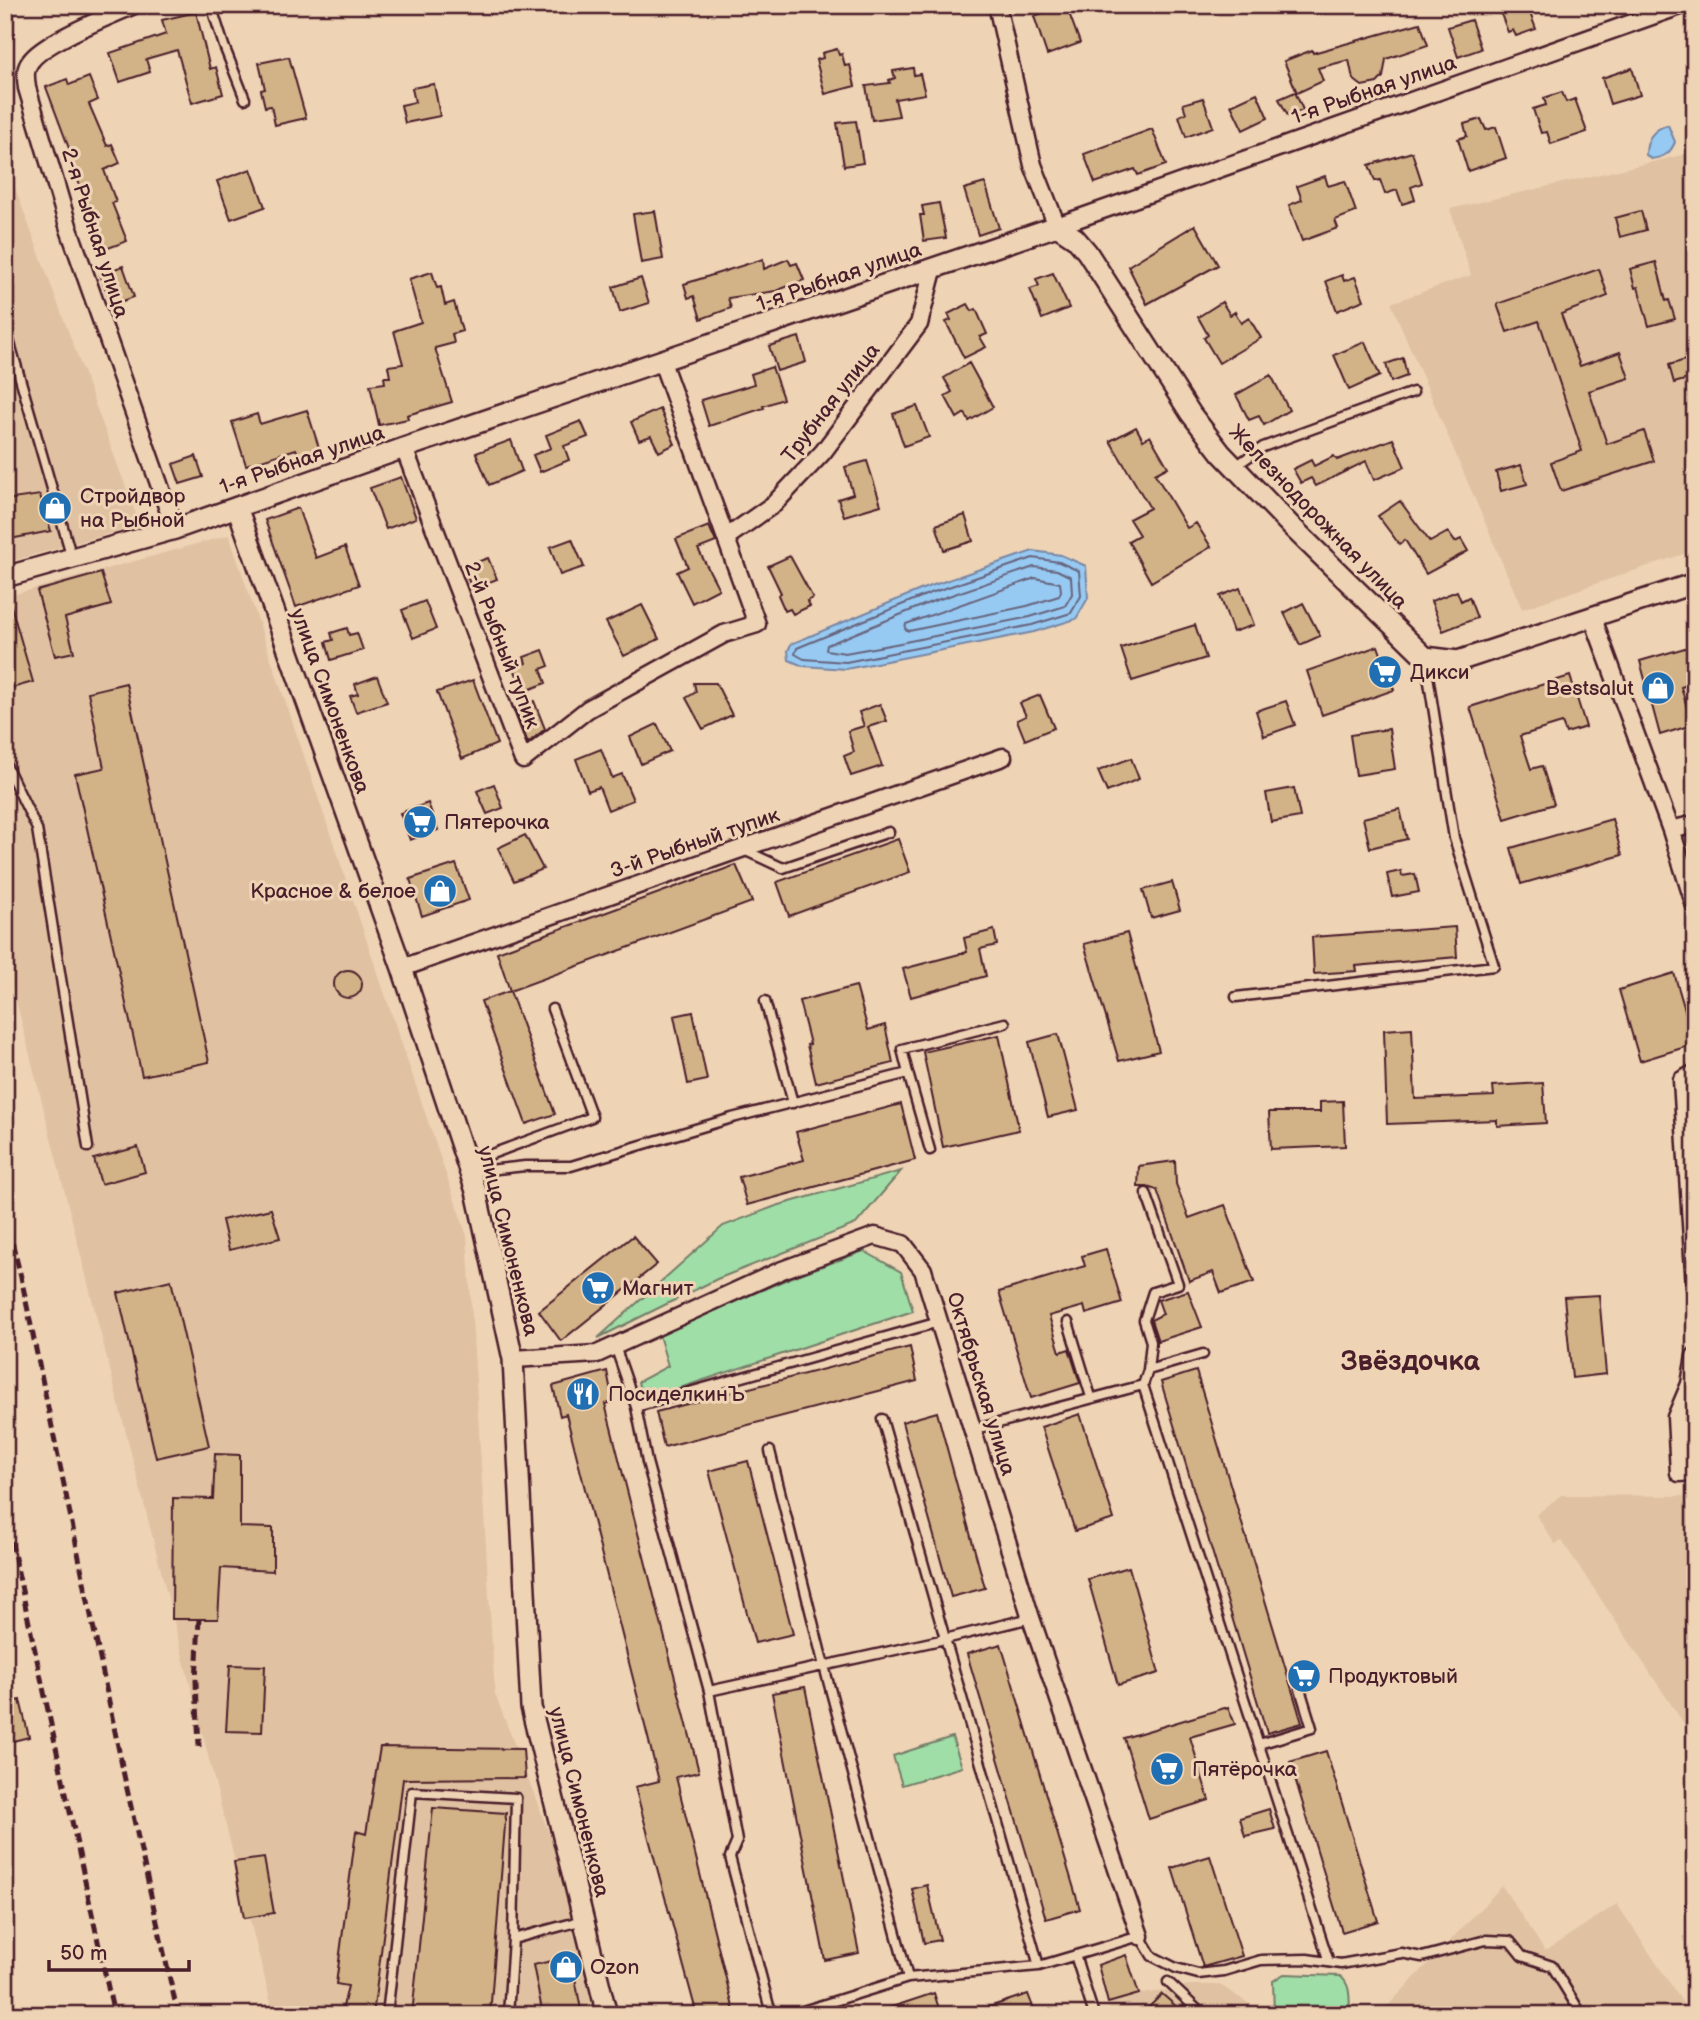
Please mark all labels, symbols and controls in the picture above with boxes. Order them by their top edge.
street label: 1-я Рыбная улица [1288,50,1460,130]
street label: 2-я Рыбная улица [56,145,134,322]
street label: 1-я Рыбная улица [753,237,925,317]
street label: Трубная улица [777,338,886,468]
street label: 1-я Рыбная улица [216,420,388,500]
street label: Железнодорожная улица [1223,420,1413,615]
place label: Стройдвор на Рыбной [80,484,185,533]
shop icon: Стройдвор на Рыбной [36,489,74,527]
street label: 2-й Рыбный тупик [459,558,545,732]
street label: улица Симоненкова [285,605,375,798]
supermarket icon: Дикси [1366,653,1404,691]
place label: Дикси [1410,660,1469,685]
shop icon: Bestsalut [1639,669,1677,707]
place label: Bestsalut [1545,676,1635,701]
street label: 3-й Рыбный тупик [607,802,783,884]
supermarket icon: Пятерочка [401,803,439,841]
place label: Пятерочка [444,810,550,835]
shop icon: Красное & белое [421,872,459,910]
place label: Красное & белое [250,879,416,904]
street label: улица Симоненкова [472,1143,544,1339]
supermarket icon: Магнит [579,1269,617,1307]
place label: Магнит [622,1276,694,1301]
street label: Октябрьская улица [941,1289,1021,1479]
district label: Звёздочка [1340,1345,1480,1378]
restaurant icon: ПосиделкинЪ [564,1375,602,1413]
place label: ПосиделкинЪ [608,1382,745,1407]
supermarket icon: Продуктовый [1285,1657,1323,1695]
place label: Продуктовый [1328,1664,1458,1689]
street label: улица Симоненкова [543,1704,615,1900]
supermarket icon: Пятёрочка [1148,1750,1186,1788]
place label: Пятёрочка [1192,1757,1298,1782]
scale bar [49,1929,189,1973]
text: 50 m [60,1941,107,1966]
shop icon: Ozon [547,1948,585,1986]
place label: Ozon [590,1955,639,1980]

